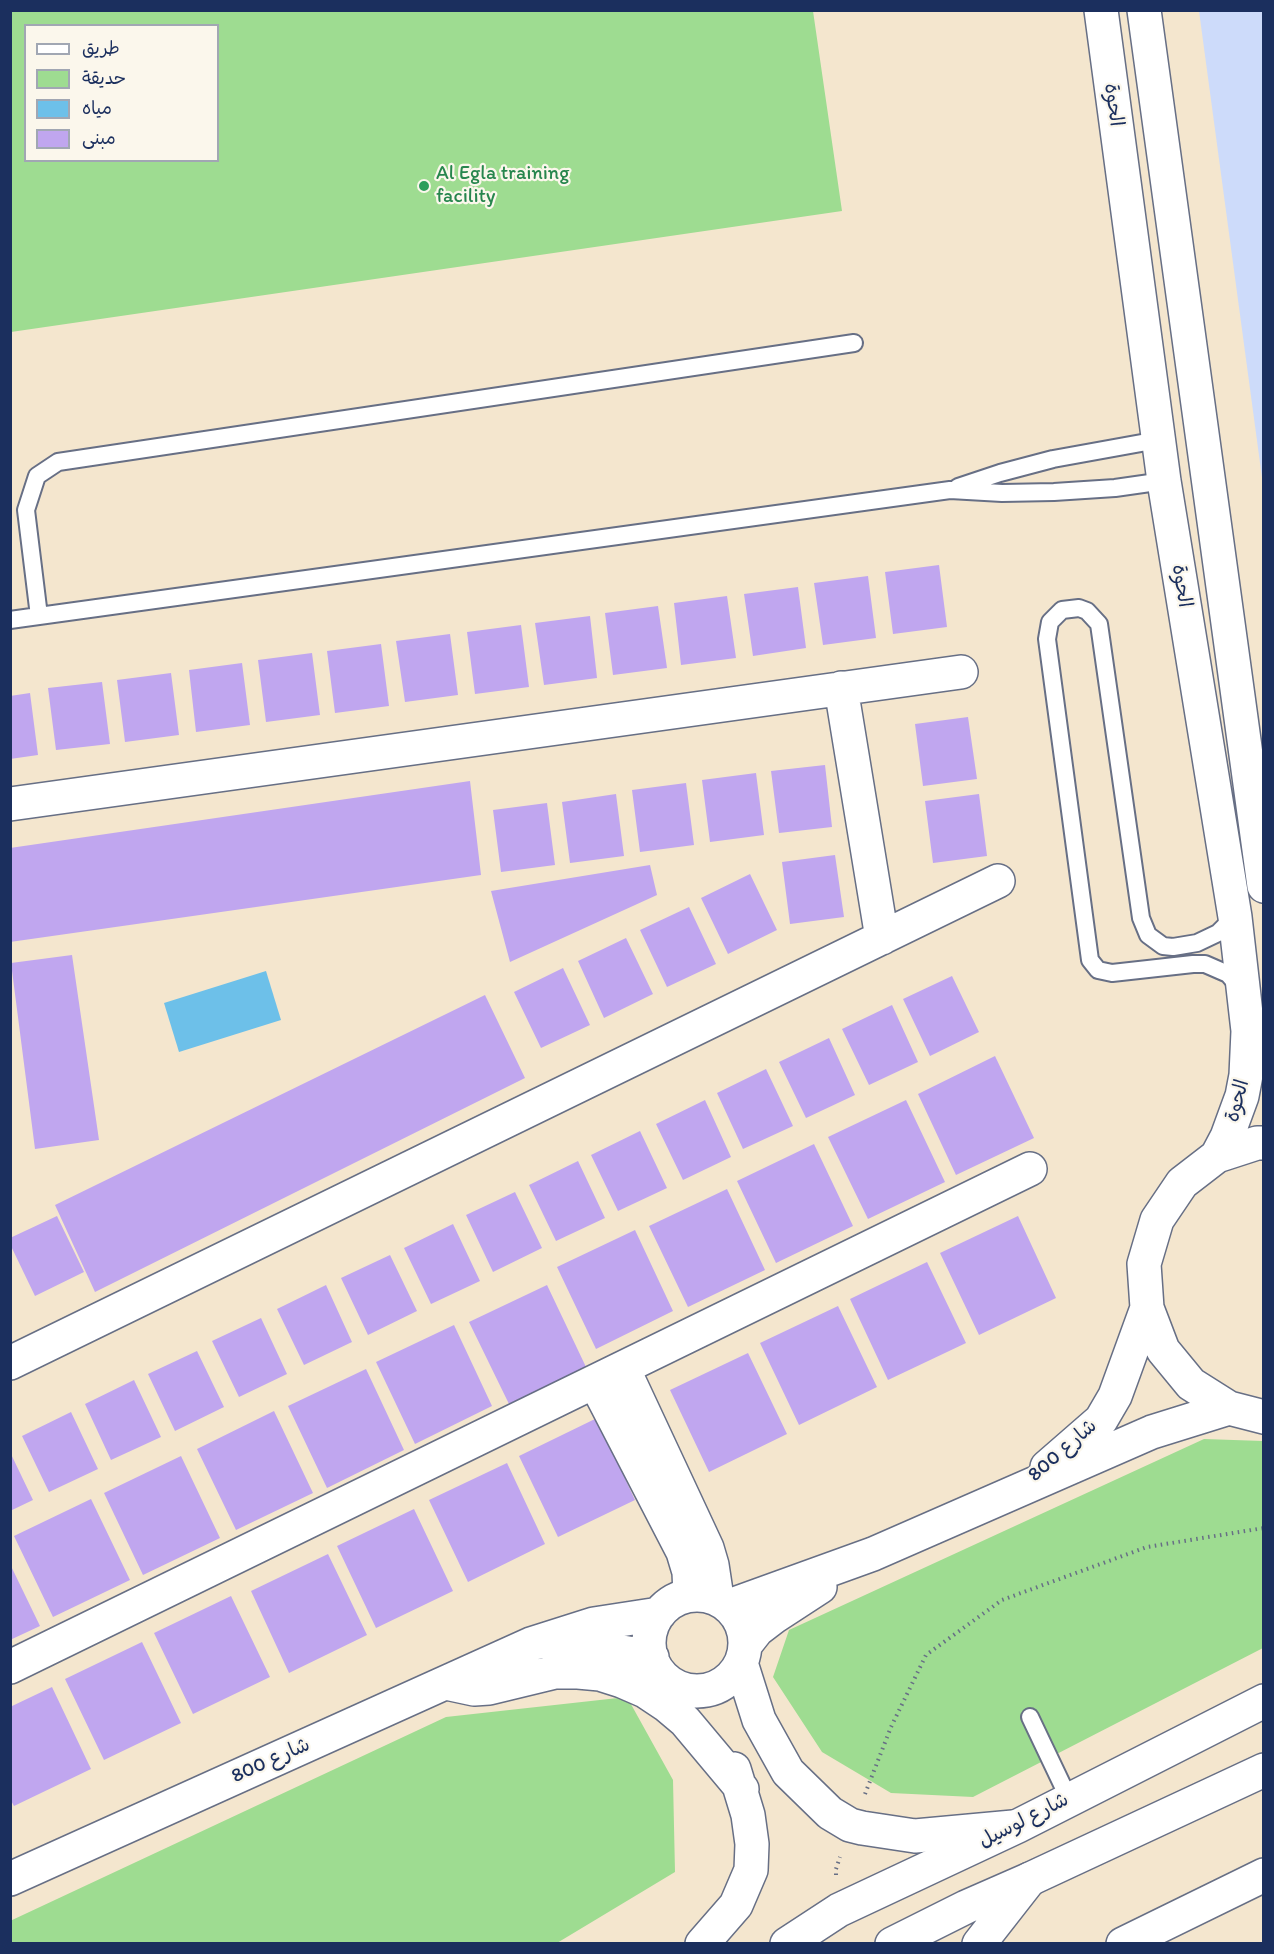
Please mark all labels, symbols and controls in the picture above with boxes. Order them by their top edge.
legend [24,24,219,162]
text: طريق [82,37,120,59]
text: حديقة [82,67,126,89]
street label: الحوة [1098,82,1128,128]
text: مياه [82,97,112,119]
text: مبنى [82,127,116,149]
place label: Al Egla training facility [436,162,569,209]
marker: Al Egla training facility [417,179,431,193]
street label: الحوة [1166,563,1196,609]
street label: الحوة [1221,1077,1255,1125]
street label: شارع 800 [1024,1415,1102,1487]
street label: شارع 800 [228,1733,314,1789]
street label: شارع لوسيل [975,1788,1073,1854]

